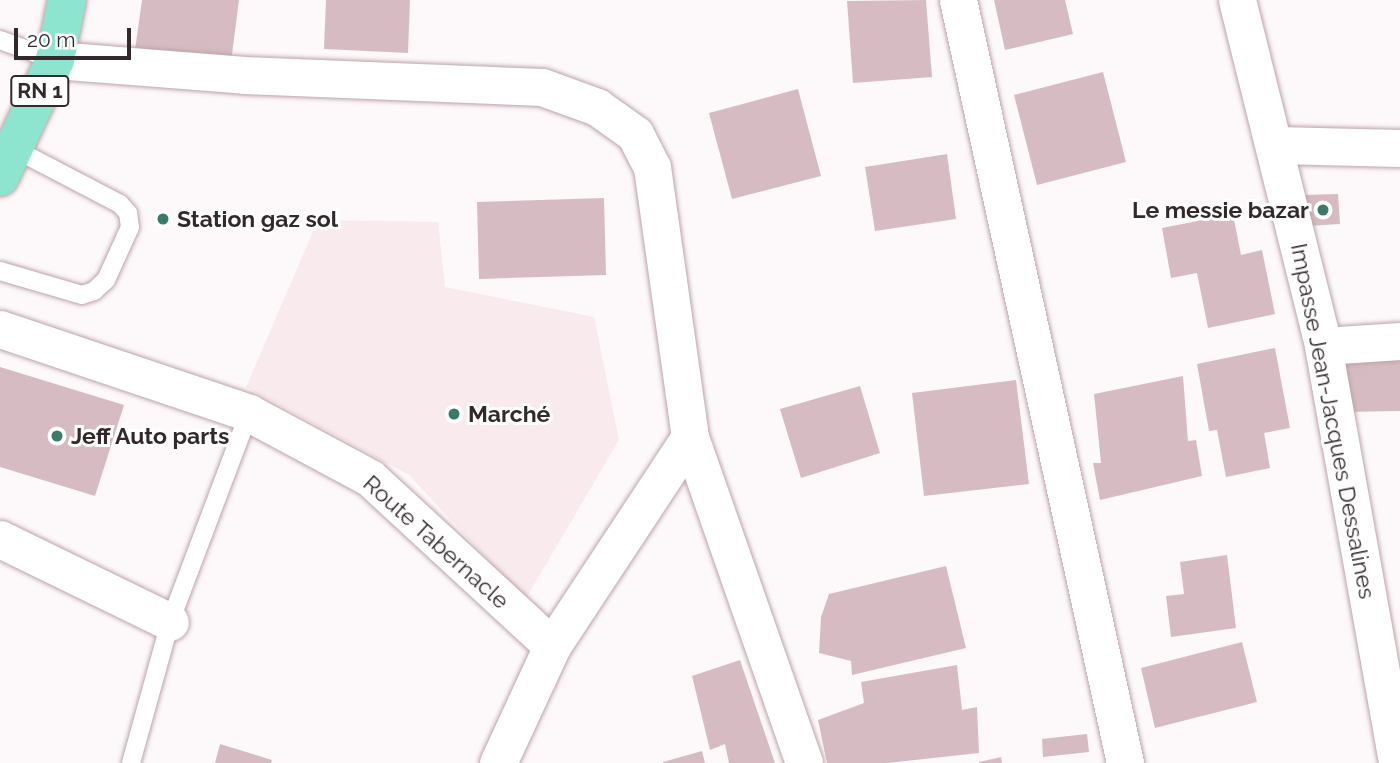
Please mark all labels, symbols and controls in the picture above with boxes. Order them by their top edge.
scale bar [18,14,135,58]
text: 20 m [27,27,75,52]
road number: RN 1 [10,74,70,108]
place label: Le messie bazar [1132,196,1309,224]
marker: Le messie bazar [1315,202,1331,218]
place label: Station gaz sol [177,205,338,233]
marker: Station gaz sol [155,211,171,227]
street label: Impasse Jean-Jacques Dessalines [1285,241,1381,601]
place label: Marché [468,400,550,428]
marker: Marché [446,406,462,422]
place label: Jeff Auto parts [71,422,230,450]
marker: Jeff Auto parts [49,428,65,444]
street label: Route Tabernacle [357,469,515,615]

